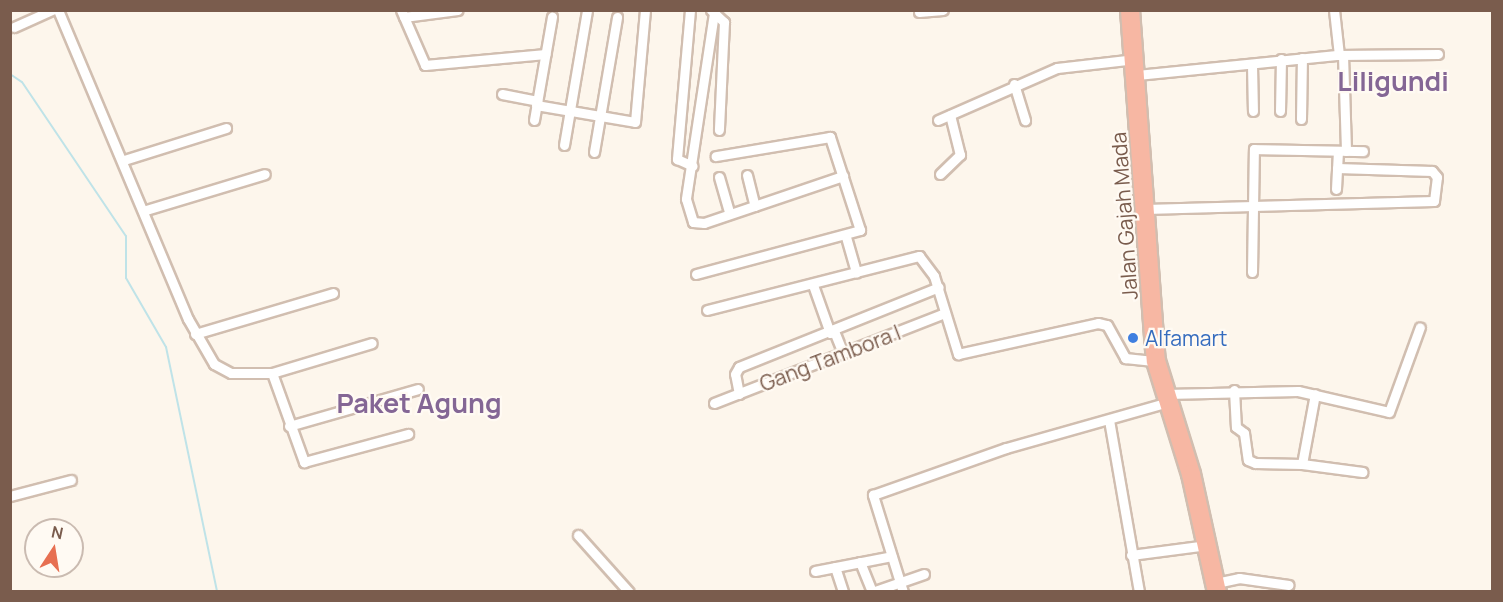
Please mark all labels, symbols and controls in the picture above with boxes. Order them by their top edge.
district label: Liligundi [1337,65,1449,97]
street label: Jalan Gajah Mada [1106,131,1142,301]
street label: Gang Tambora I [756,320,904,396]
place label: Alfamart [1145,325,1227,351]
marker: Alfamart [1126,331,1140,345]
district label: Paket Agung [336,387,502,419]
north arrow [24,518,84,578]
text: N [49,520,65,544]

